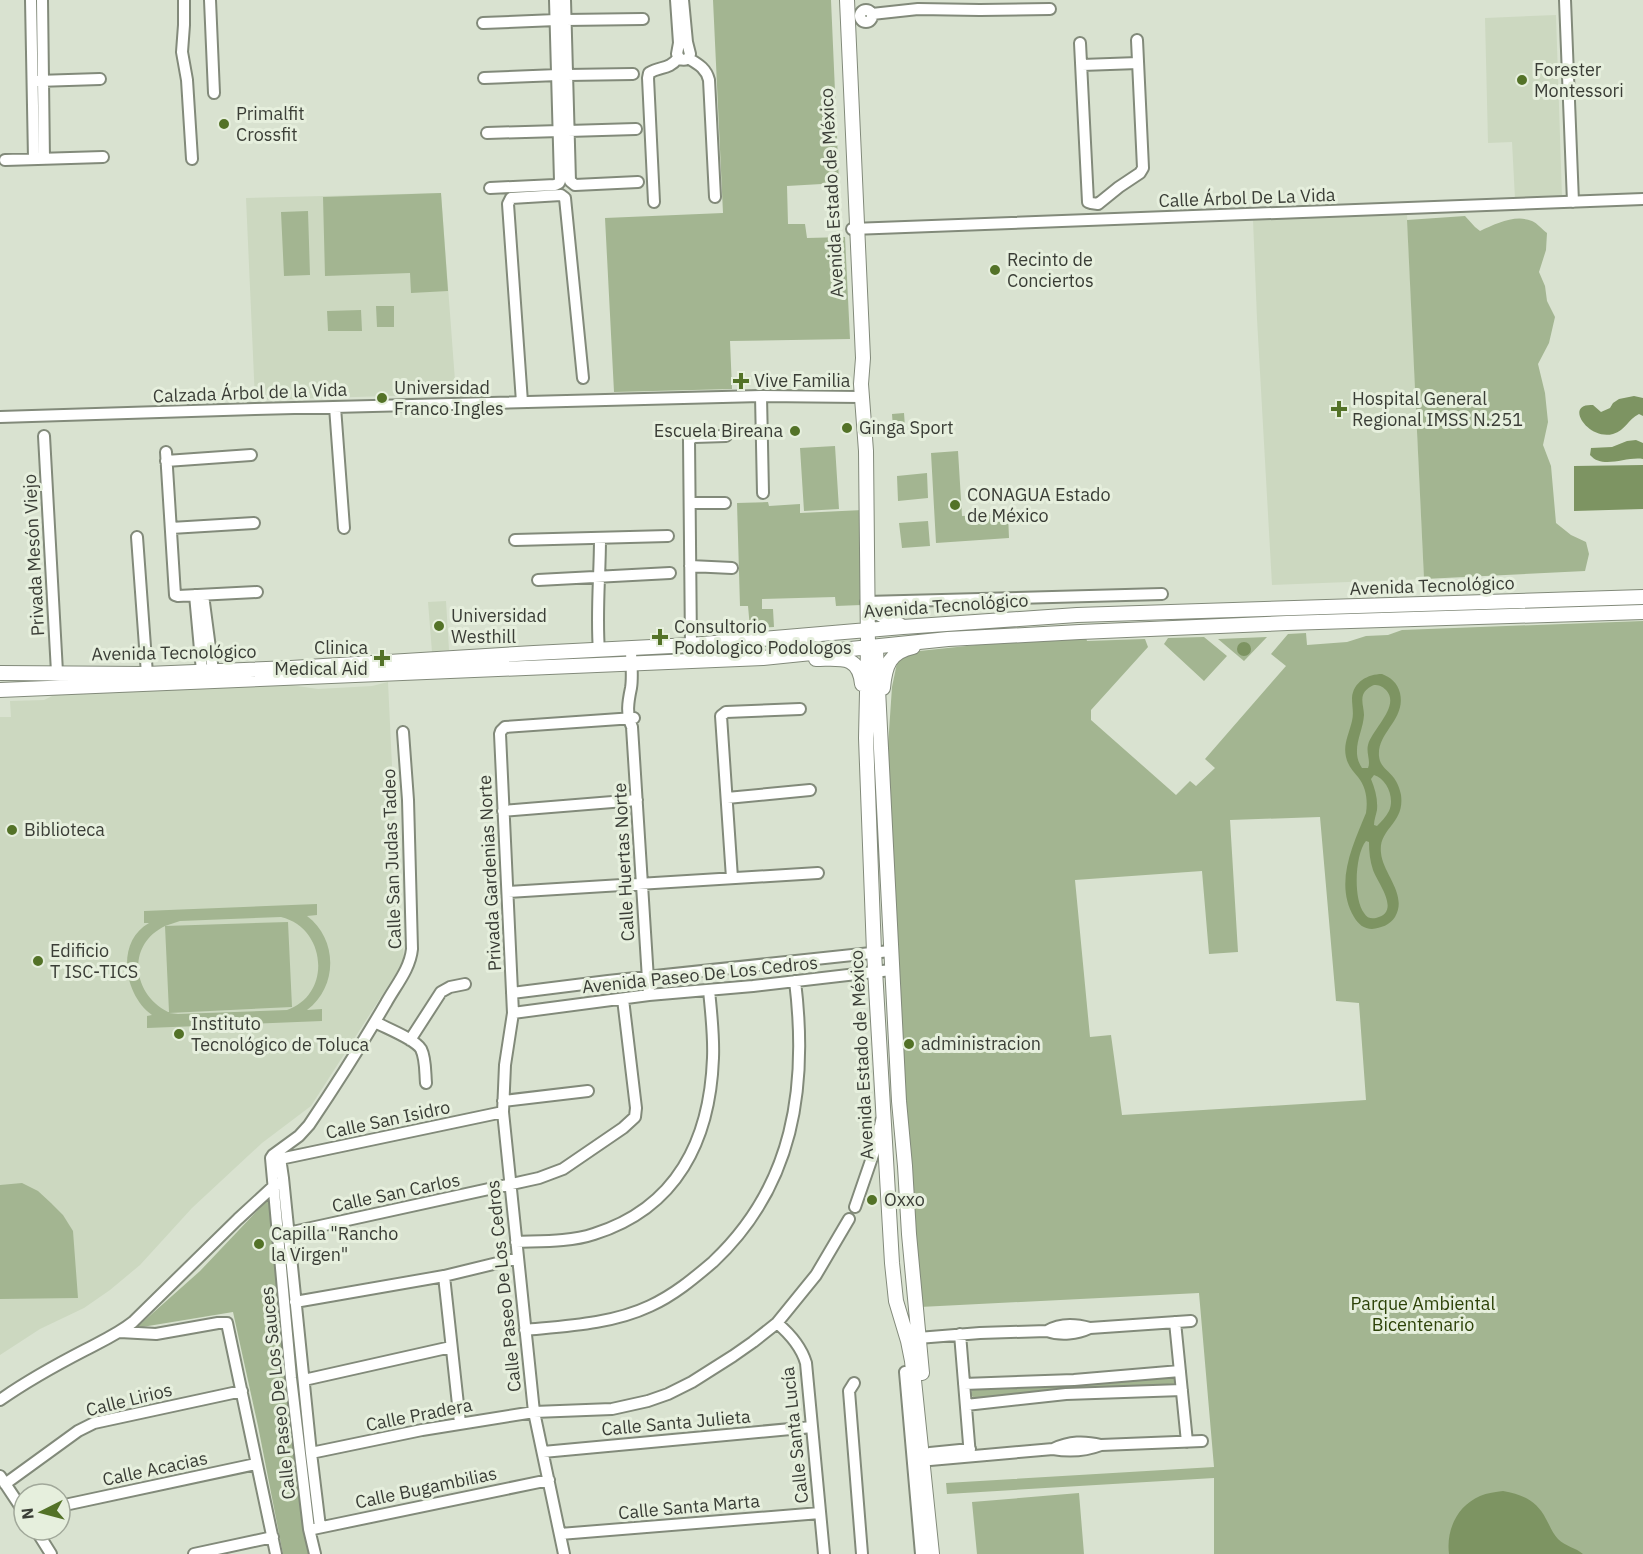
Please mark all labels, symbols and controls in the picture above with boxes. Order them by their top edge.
place label: Forester Montessori [1534,58,1624,102]
marker: Forester Montessori [1515,73,1529,87]
street label: Avenida Estado de México [815,87,848,299]
place label: Primalfit Crossfit [236,102,305,146]
marker: Primalfit Crossfit [217,117,231,131]
street label: Calle Árbol De La Vida [1158,183,1336,212]
place label: Recinto de Conciertos [1007,248,1094,292]
marker: Recinto de Conciertos [988,263,1002,277]
place label: Vive Familia [754,369,851,392]
marker: Vive Familia [732,372,750,390]
place label: Universidad Franco Ingles [394,376,504,420]
street label: Calzada Árbol de la Vida [152,378,348,407]
place label: Hospital General Regional IMSS N.251 [1352,387,1523,431]
marker: Universidad Franco Ingles [375,391,389,405]
marker: Hospital General Regional IMSS N.251 [1330,400,1348,418]
place label: Ginga Sport [859,416,954,439]
place label: Escuela Bireana [654,419,783,442]
marker: Ginga Sport [840,421,854,435]
marker: Escuela Bireana [788,424,802,438]
street label: Privada Mesón Viejo [18,473,49,637]
place label: CONAGUA Estado de México [967,483,1111,527]
marker: CONAGUA Estado de México [948,498,962,512]
street label: Avenida Tecnológico [1349,571,1515,600]
street label: Avenida Tecnológico [863,588,1029,623]
place label: Universidad Westhill [451,604,547,648]
place label: Consultorio Podologico Podologos [674,615,852,659]
marker: Universidad Westhill [432,619,446,633]
marker: Consultorio Podologico Podologos [651,628,669,646]
place label: Clinica Medical Aid [274,636,368,680]
street label: Avenida Tecnológico [91,640,257,665]
marker: Clinica Medical Aid [373,649,391,667]
street label: Calle San Judas Tadeo [377,768,406,950]
street label: Privada Gardenias Norte [473,774,506,972]
street label: Calle Huertas Norte [608,782,639,942]
place label: Biblioteca [24,818,105,841]
marker: Biblioteca [5,823,19,837]
place label: Edificio T ISC-TICS [50,939,138,983]
street label: Avenida Estado de México [845,949,878,1161]
street label: Avenida Paseo De Los Cedros [581,951,819,998]
marker: Edificio T ISC-TICS [31,954,45,968]
place label: Instituto Tecnológico de Toluca [191,1012,370,1056]
marker: Instituto Tecnológico de Toluca [172,1027,186,1041]
place label: administracion [921,1032,1041,1055]
marker: administracion [902,1037,916,1051]
street label: Calle San Isidro [324,1095,452,1144]
street label: Calle San Carlos [330,1168,462,1217]
street label: Calle Paseo De Los Cedros [481,1179,526,1393]
place label: Oxxo [884,1188,925,1211]
marker: Oxxo [865,1193,879,1207]
place label: Capilla "Rancho la Virgen" [271,1222,398,1266]
marker: Capilla "Rancho la Virgen" [252,1237,266,1251]
street label: Calle Paseo De Los Sauces [255,1285,300,1501]
park label: Parque Ambiental Bicentenario [1351,1292,1495,1336]
street label: Calle Santa Lucía [776,1365,813,1505]
street label: Calle Lirios [83,1378,174,1421]
street label: Calle Pradera [364,1393,474,1436]
street label: Calle Santa Julieta [600,1404,752,1440]
street label: Calle Acacias [100,1446,210,1491]
street label: Calle Bugambilias [353,1461,499,1514]
north arrow [12,1482,72,1542]
street label: Calle Santa Marta [617,1489,761,1524]
text: N [17,1507,38,1520]

